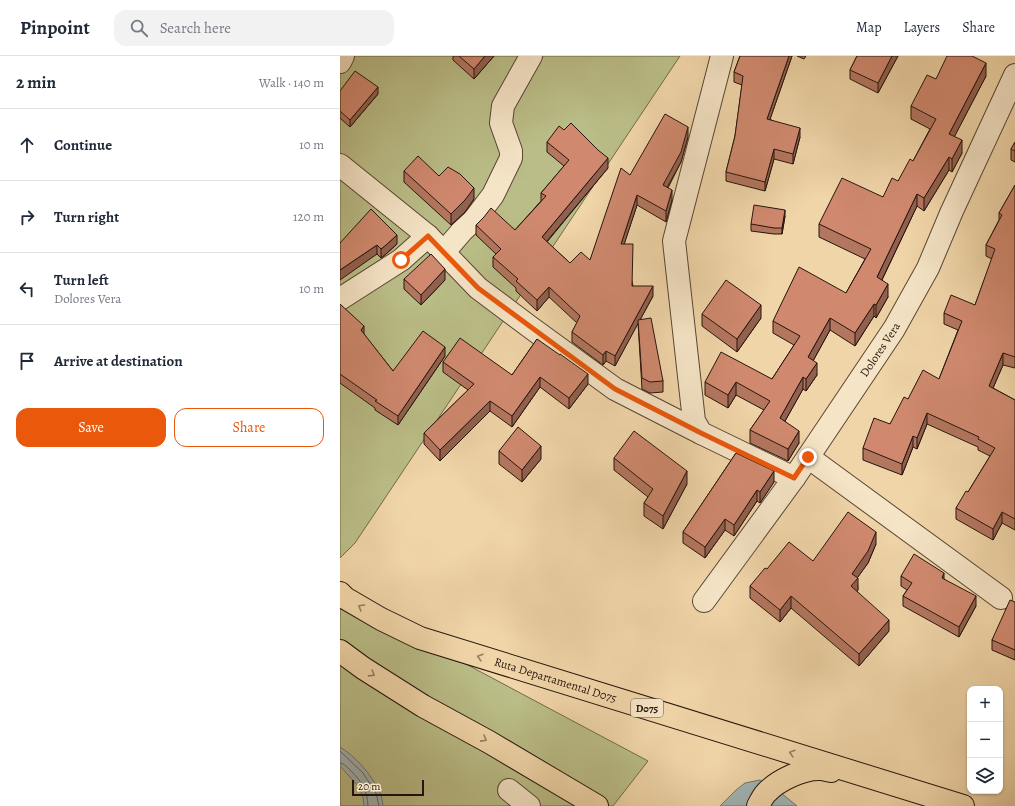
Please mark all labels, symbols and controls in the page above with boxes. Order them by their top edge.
search box [114,10,394,46]
text: Pinpoint [20,15,90,41]
icon: search [128,17,150,39]
text: Search here [160,18,231,38]
text: Map [856,18,882,37]
text: Layers [904,18,940,37]
text: Share [962,18,995,37]
text: 2 min [16,71,56,94]
text: Walk · 140 m [259,74,324,91]
icon: ahead [16,134,38,156]
text: Continue [54,135,112,155]
text: 10 m [299,136,324,153]
icon: right [16,206,38,228]
text: Turn right [54,207,119,227]
text: 120 m [293,208,324,225]
route start [392,251,410,269]
text: Turn left [54,270,109,290]
icon: left [16,278,38,300]
text: 10 m [299,280,324,297]
text: Dolores Vera [54,290,121,307]
street label: Dolores Vera [856,319,904,380]
icon: arrive [16,350,38,372]
text: Arrive at destination [54,351,183,371]
button: Save [16,408,166,447]
button: Share [174,408,324,447]
route end [799,448,817,466]
one-way arrow [358,605,365,612]
one-way arrow [477,653,484,662]
street label: Ruta Departamental D075 [492,653,619,706]
one-way arrow [368,669,375,677]
map controls [967,686,1003,794]
button: + [967,686,1003,722]
road number: D075 [631,699,663,717]
button: − [967,722,1003,758]
one-way arrow [480,735,487,742]
one-way arrow [788,749,795,758]
button: layers [967,758,1003,794]
scale bar [352,778,424,797]
text: 20 m [358,779,380,794]

